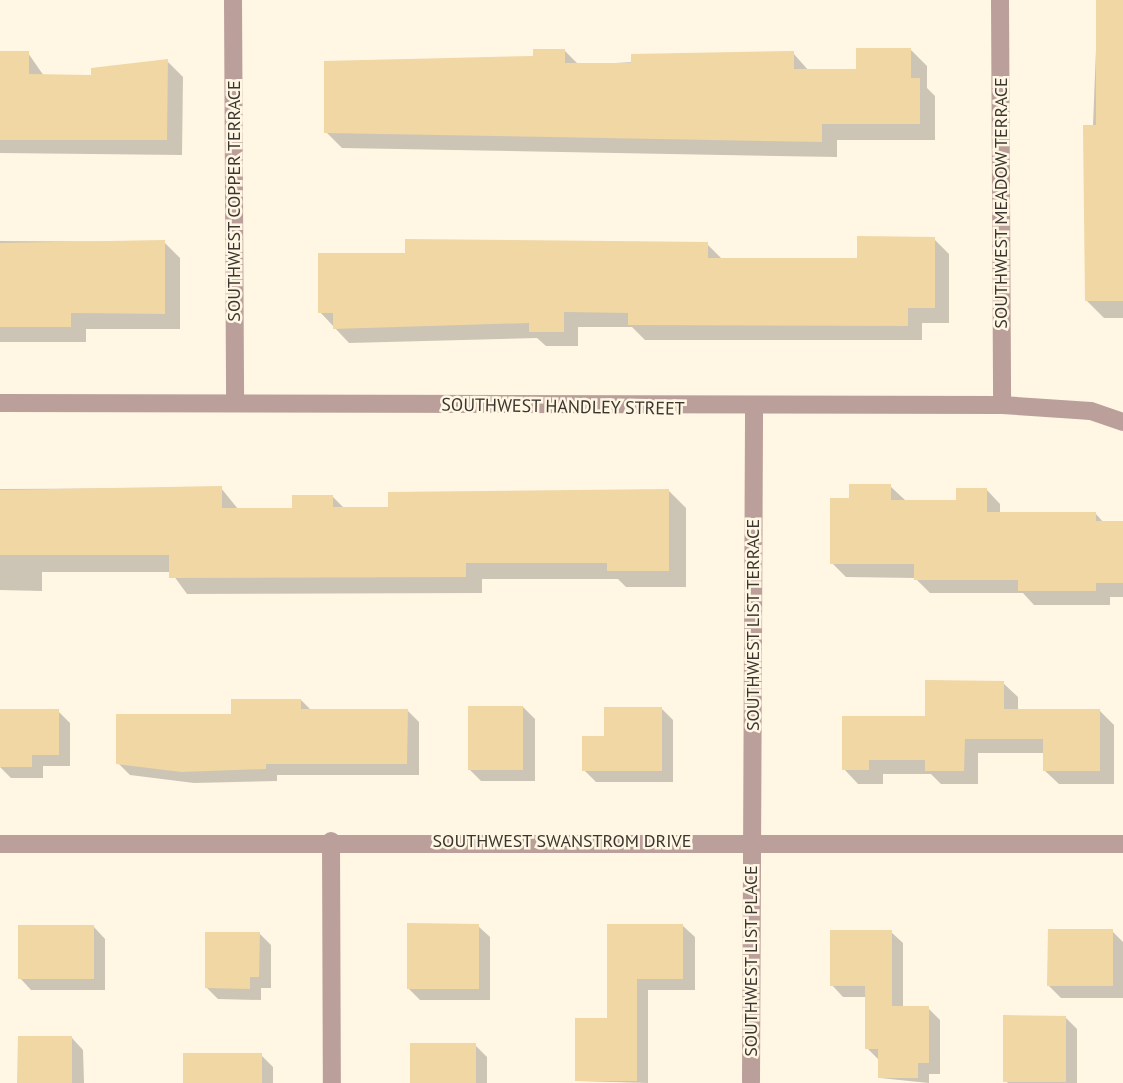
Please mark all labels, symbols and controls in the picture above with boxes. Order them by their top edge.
street label: SOUTHWEST MEADOW TERRACE [990,76,1012,330]
street label: SOUTHWEST COPPER TERRACE [223,80,245,322]
street label: SOUTHWEST HANDLEY STREET [441,394,685,420]
street label: SOUTHWEST LIST TERRACE [742,518,764,732]
street label: SOUTHWEST SWANSTROM DRIVE [432,830,692,852]
street label: SOUTHWEST LIST PLACE [740,865,762,1057]

